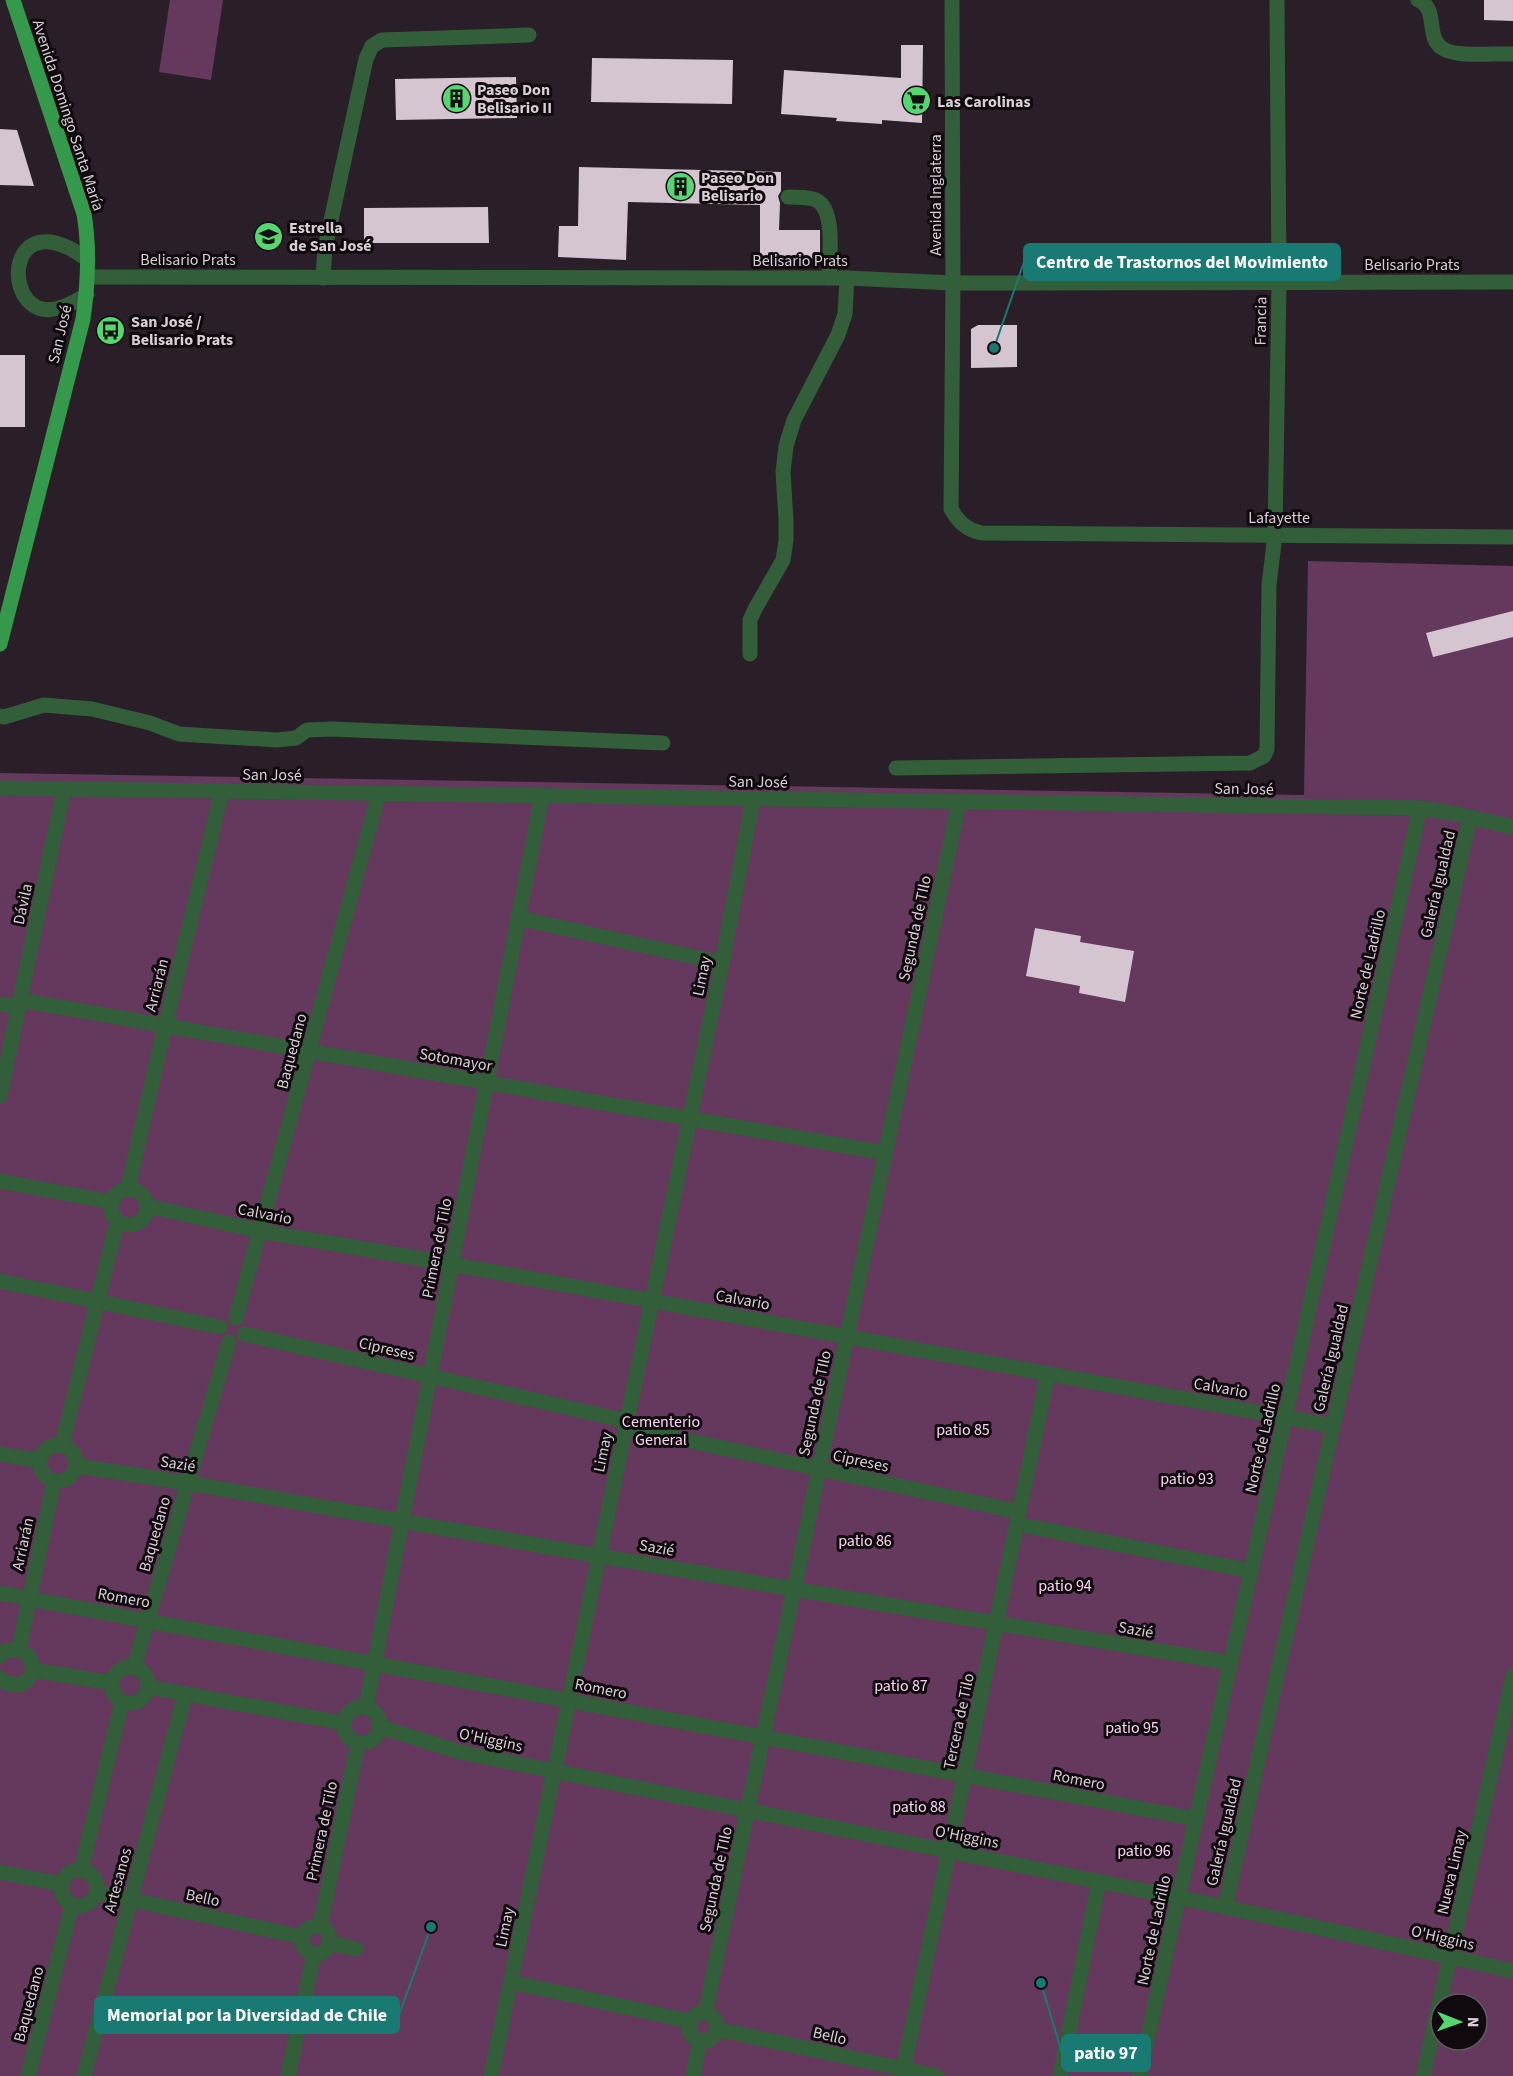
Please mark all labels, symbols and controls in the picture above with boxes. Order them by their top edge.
street label: Avenida Domingo Santa María [27,17,109,214]
place label: Paseo Don Belisario II [477,79,552,119]
building icon: Paseo Don Belisario II [440,82,472,114]
supermarket icon: Las Carolinas [900,85,932,117]
place label: Las Carolinas [937,91,1031,113]
street label: Avenida Inglaterra [925,134,947,256]
place label: Paseo Don Belisario [701,167,774,207]
building icon: Paseo Don Belisario [664,170,696,202]
place label: Estrella de San José [289,217,372,257]
school or university icon: Estrella de San José [252,220,284,252]
callout: Centro de Trastornos del Movimiento [1024,244,1340,280]
street label: Belisario Prats [140,249,236,271]
street label: Belisario Prats [752,250,848,272]
text: Centro de Trastornos del Movimiento [1036,250,1328,275]
street label: Belisario Prats [1364,254,1460,276]
street label: Francia [1250,296,1272,346]
street label: San José [43,303,77,366]
place label: San José / Belisario Prats [131,311,233,351]
bus stop icon: San José / Belisario Prats [94,314,126,346]
street label: Lafayette [1248,507,1310,529]
street label: San José [242,763,302,787]
street label: San José [728,770,788,794]
street label: San José [1214,777,1274,801]
street label: Galería Igualdad [1415,828,1461,940]
street label: Segunda de TIlo [893,873,937,983]
street label: Dávila [8,882,38,927]
street label: Norte de Ladrillo [1345,907,1391,1021]
street label: Limay [687,954,717,998]
street label: Arriarán [140,956,174,1014]
street label: Baquedano [271,1011,313,1091]
street label: Sotomayor [418,1043,494,1077]
street label: Primera de Tilo [417,1196,457,1300]
street label: Calvario [236,1198,294,1230]
street label: Calvario [714,1284,772,1316]
street label: Galería Igualdad [1308,1302,1354,1414]
street label: Cipreses [357,1332,417,1366]
street label: Segunda de TIlo [793,1348,837,1458]
street label: Calvario [1192,1372,1250,1404]
street label: Norte de Ladrillo [1240,1381,1286,1495]
park label: Cementerio General [622,1411,700,1451]
park label: patio 85 [936,1419,990,1441]
street label: Limay [588,1430,618,1474]
street label: Cipreses [831,1444,891,1478]
street label: Sazié [159,1450,197,1478]
park label: patio 93 [1160,1468,1214,1490]
street label: Baquedano [134,1494,176,1574]
street label: Arriarán [7,1516,39,1573]
park label: patio 86 [838,1530,892,1552]
street label: Sazié [638,1534,676,1562]
park label: patio 94 [1038,1575,1092,1597]
street label: Romero [96,1583,152,1613]
street label: Sazié [1117,1616,1155,1644]
street label: Tercera de Tilo [938,1671,980,1771]
street label: Romero [573,1673,629,1705]
park label: patio 87 [874,1675,928,1697]
park label: patio 95 [1105,1717,1159,1739]
street label: O'Higgins [457,1723,525,1758]
street label: Romero [1051,1764,1107,1796]
street label: Galería Igualdad [1201,1776,1247,1888]
street label: Primera de Tilo [301,1779,343,1883]
park label: patio 88 [892,1796,946,1818]
street label: O'Higgins [933,1820,1001,1854]
street label: Segunda de TIlo [694,1824,738,1934]
street label: Nueva Limay [1432,1827,1472,1917]
park label: patio 96 [1117,1840,1171,1862]
street label: Artesanos [99,1845,137,1915]
street label: Norte de Ladrillo [1132,1873,1176,1987]
street label: Bello [184,1884,222,1912]
street label: Limay [490,1905,520,1949]
street label: O'Higgins [1409,1920,1477,1956]
street label: Baquedano [8,1964,50,2044]
north arrow [1429,1992,1489,2052]
callout: Memorial por la Diversidad de Chile [95,1997,399,2033]
text: Memorial por la Diversidad de Chile [107,2003,387,2028]
text: N [1462,2017,1484,2028]
street label: Bello [811,2021,849,2051]
callout: patio 97 [1062,2035,1150,2071]
text: patio 97 [1074,2041,1138,2066]

